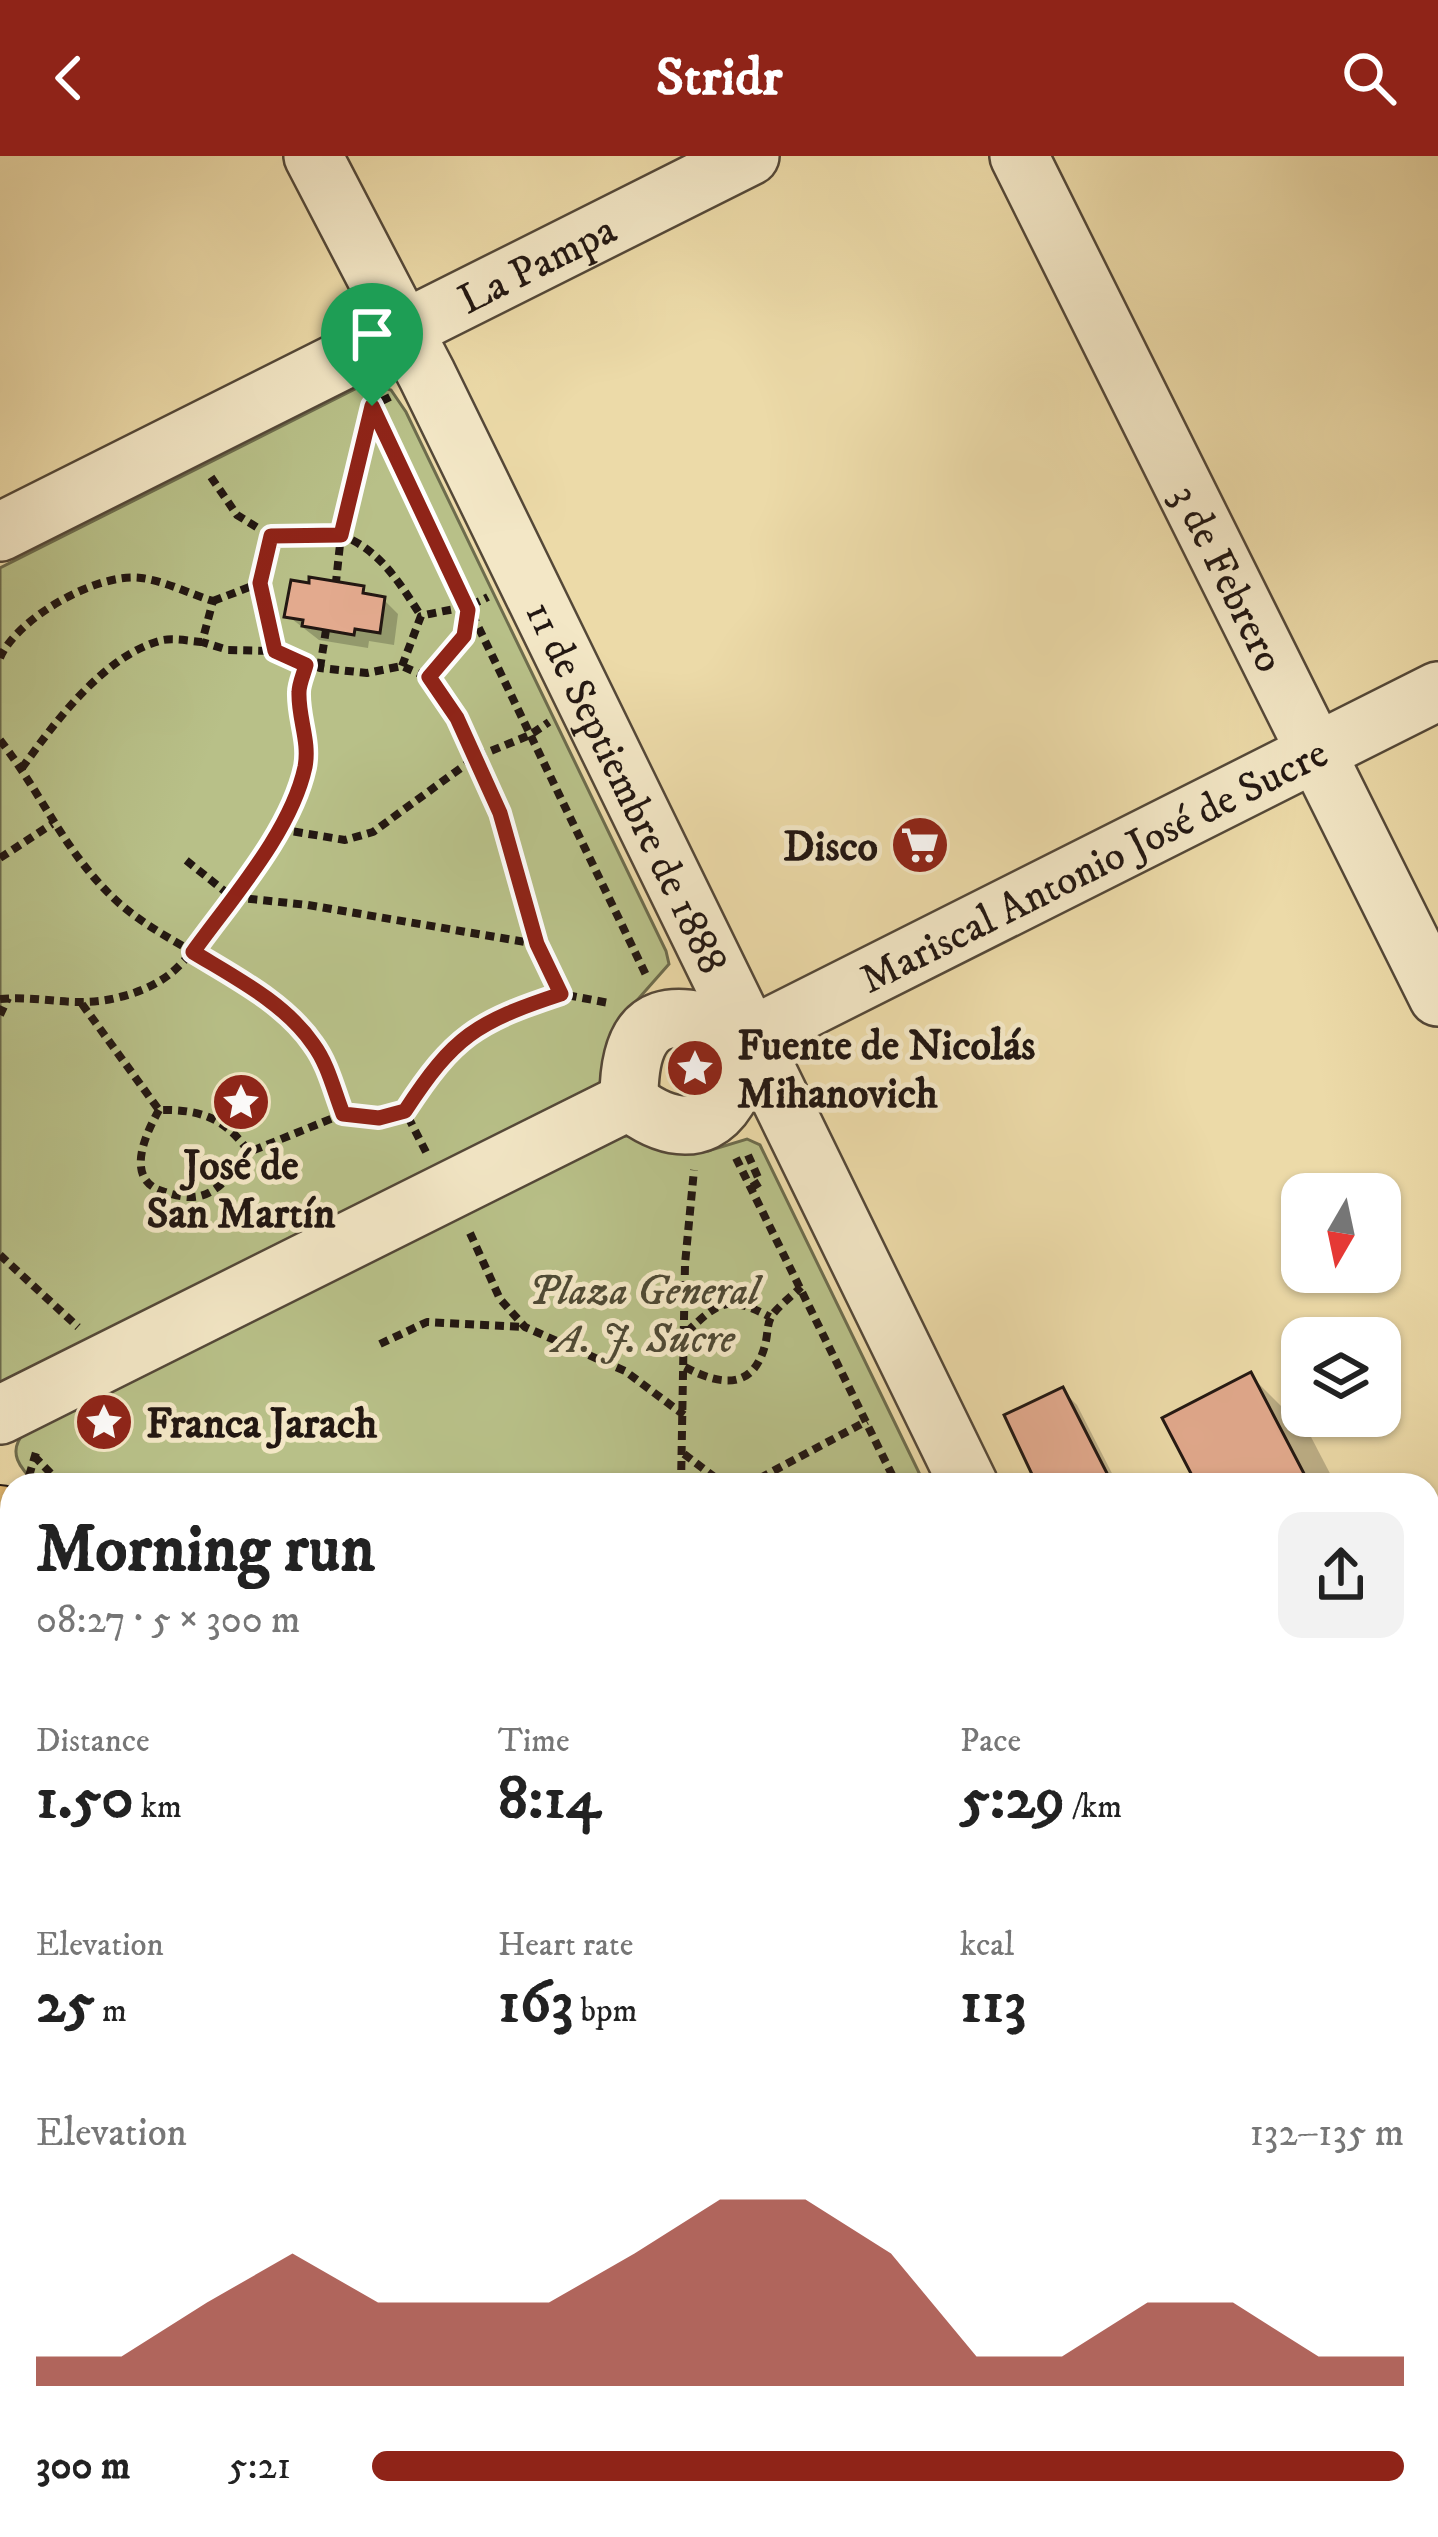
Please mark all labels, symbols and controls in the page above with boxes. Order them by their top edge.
icon: back [36,45,102,111]
text: Stridr [656,45,782,112]
icon: search [1336,45,1402,111]
street label: La Pampa [450,204,625,327]
pin [321,283,423,406]
icon: arrive [339,301,405,367]
street label: 3 de Febrero [1158,477,1295,681]
street label: 11 de Septiembre de 1888 [512,593,738,983]
street label: Mariscal Antonio José de Sucre [852,728,1337,1006]
supermarket icon: Disco [889,814,951,876]
place label: Disco [783,822,878,874]
place label: Fuente de Nicolás Mihanovich [737,1021,1035,1121]
place icon: Fuente de Nicolás Mihanovich [664,1037,726,1099]
place icon: José de San Martín [210,1071,272,1133]
place label: José de San Martín [147,1141,336,1241]
north arrow [1281,1173,1401,1293]
map controls [1281,1173,1401,1437]
park label: Plaza General A. J. Sucre [529,1266,763,1366]
button: layers [1281,1317,1401,1437]
place icon: Franca Jarach [73,1391,135,1453]
place label: Franca Jarach [146,1399,378,1451]
text: Morning run [36,1510,375,1592]
button: share [1278,1512,1404,1638]
text: 08:27 · 5 × 300 m [36,1596,300,1645]
text: Distance [36,1721,150,1762]
text: Time [498,1721,570,1762]
text: Pace [960,1721,1021,1762]
text: 1.50 [36,1762,134,1837]
text: 8:14 [498,1762,600,1837]
text: 5:29 [960,1762,1065,1837]
text: km [134,1787,182,1828]
text: /km [1065,1787,1122,1828]
text: Elevation [36,1925,164,1966]
text: Heart rate [498,1925,633,1966]
text: kcal [960,1925,1014,1966]
text: 25 [36,1966,95,2041]
text: 163 [498,1966,573,2041]
text: 113 [960,1966,1026,2041]
text: m [95,1991,127,2032]
text: bpm [573,1991,637,2032]
text: Elevation [36,2109,187,2158]
text: 132–135 m [1250,2109,1404,2158]
text: 300 m [36,2442,130,2491]
text: 5:21 [228,2442,291,2491]

